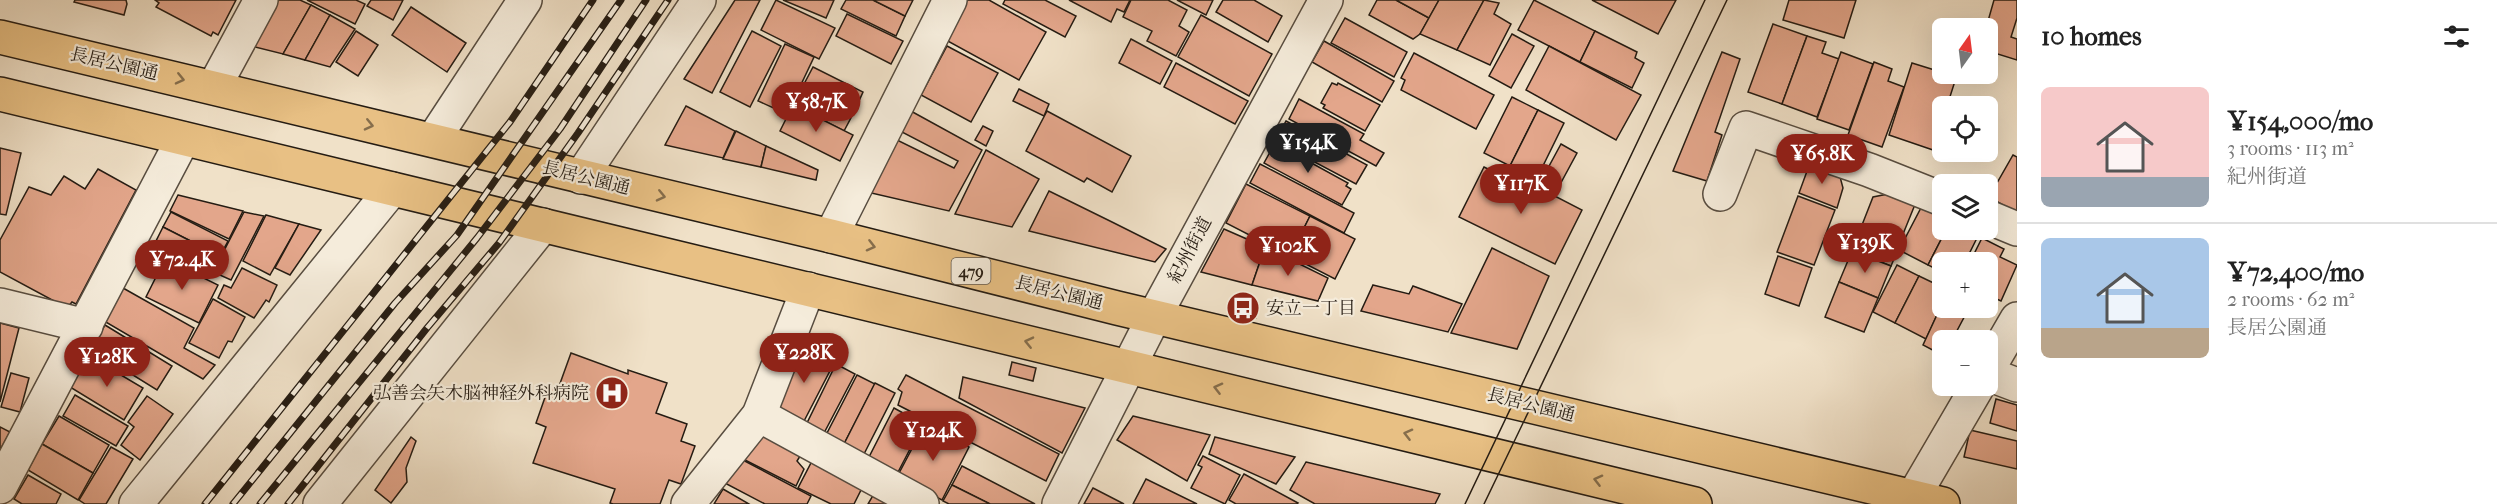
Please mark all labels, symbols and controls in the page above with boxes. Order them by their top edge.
north arrow [1932,18,1998,84]
map controls [1932,18,1998,396]
icon: filters [2440,20,2473,53]
text: 10 homes [2041,21,2142,52]
street label: 長居公園通 [68,44,160,84]
one-way arrow [174,72,184,85]
pin: ¥58.7K [767,82,865,133]
text: ¥58.7K [785,90,847,113]
button: locate [1932,96,1998,162]
text: ¥154,000/mo [2227,106,2373,137]
icon: home [2089,111,2161,183]
one-way arrow [364,117,374,130]
pin: ¥154K [1266,123,1350,174]
text: ¥154K [1279,131,1337,154]
pin: ¥65.8K [1773,134,1871,185]
text: 3 rooms · 113 m² [2227,137,2354,160]
text: ¥65.8K [1790,142,1854,165]
street label: 長居公園通 [540,157,632,199]
pin: ¥117K [1479,164,1563,215]
text: 紀州街道 [2227,165,2307,188]
text: ¥117K [1494,172,1548,195]
button: layers [1932,174,1998,240]
one-way arrow [655,189,665,202]
street label: 紀州街道 [1164,213,1216,287]
pin: ¥139K [1823,223,1907,274]
pin: ¥102K [1246,226,1330,277]
text: ¥139K [1837,231,1893,254]
text: ¥102K [1259,234,1317,257]
one-way arrow [866,238,876,251]
pin: ¥72.4K [133,240,231,291]
text: ¥72.4K [149,248,215,271]
button: + [1932,252,1998,318]
text: ¥72,400/mo [2227,257,2364,288]
road number: 479 [952,258,990,284]
icon: home [2089,262,2161,334]
street label: 長居公園通 [1013,272,1105,314]
text: 2 rooms · 62 m² [2227,288,2354,311]
bus stop icon: 安立一丁目 [1225,290,1261,326]
place label: 安立一丁目 [1266,298,1356,319]
text: 長居公園通 [2227,316,2327,339]
button: − [1932,330,1998,396]
pin: ¥228K [762,333,846,384]
pin: ¥128K [65,337,149,388]
one-way arrow [1024,337,1034,350]
text: ¥228K [774,341,834,364]
text: ¥128K [78,345,136,368]
hospital icon: 弘善会矢木脳神経外科病院 [594,375,630,411]
place label: 弘善会矢木脳神経外科病院 [373,383,589,404]
one-way arrow [1214,383,1224,396]
street label: 長居公園通 [1485,384,1577,426]
pin: ¥124K [891,411,975,462]
text: ¥124K [903,419,963,442]
one-way arrow [1403,428,1413,441]
one-way arrow [1593,475,1603,488]

